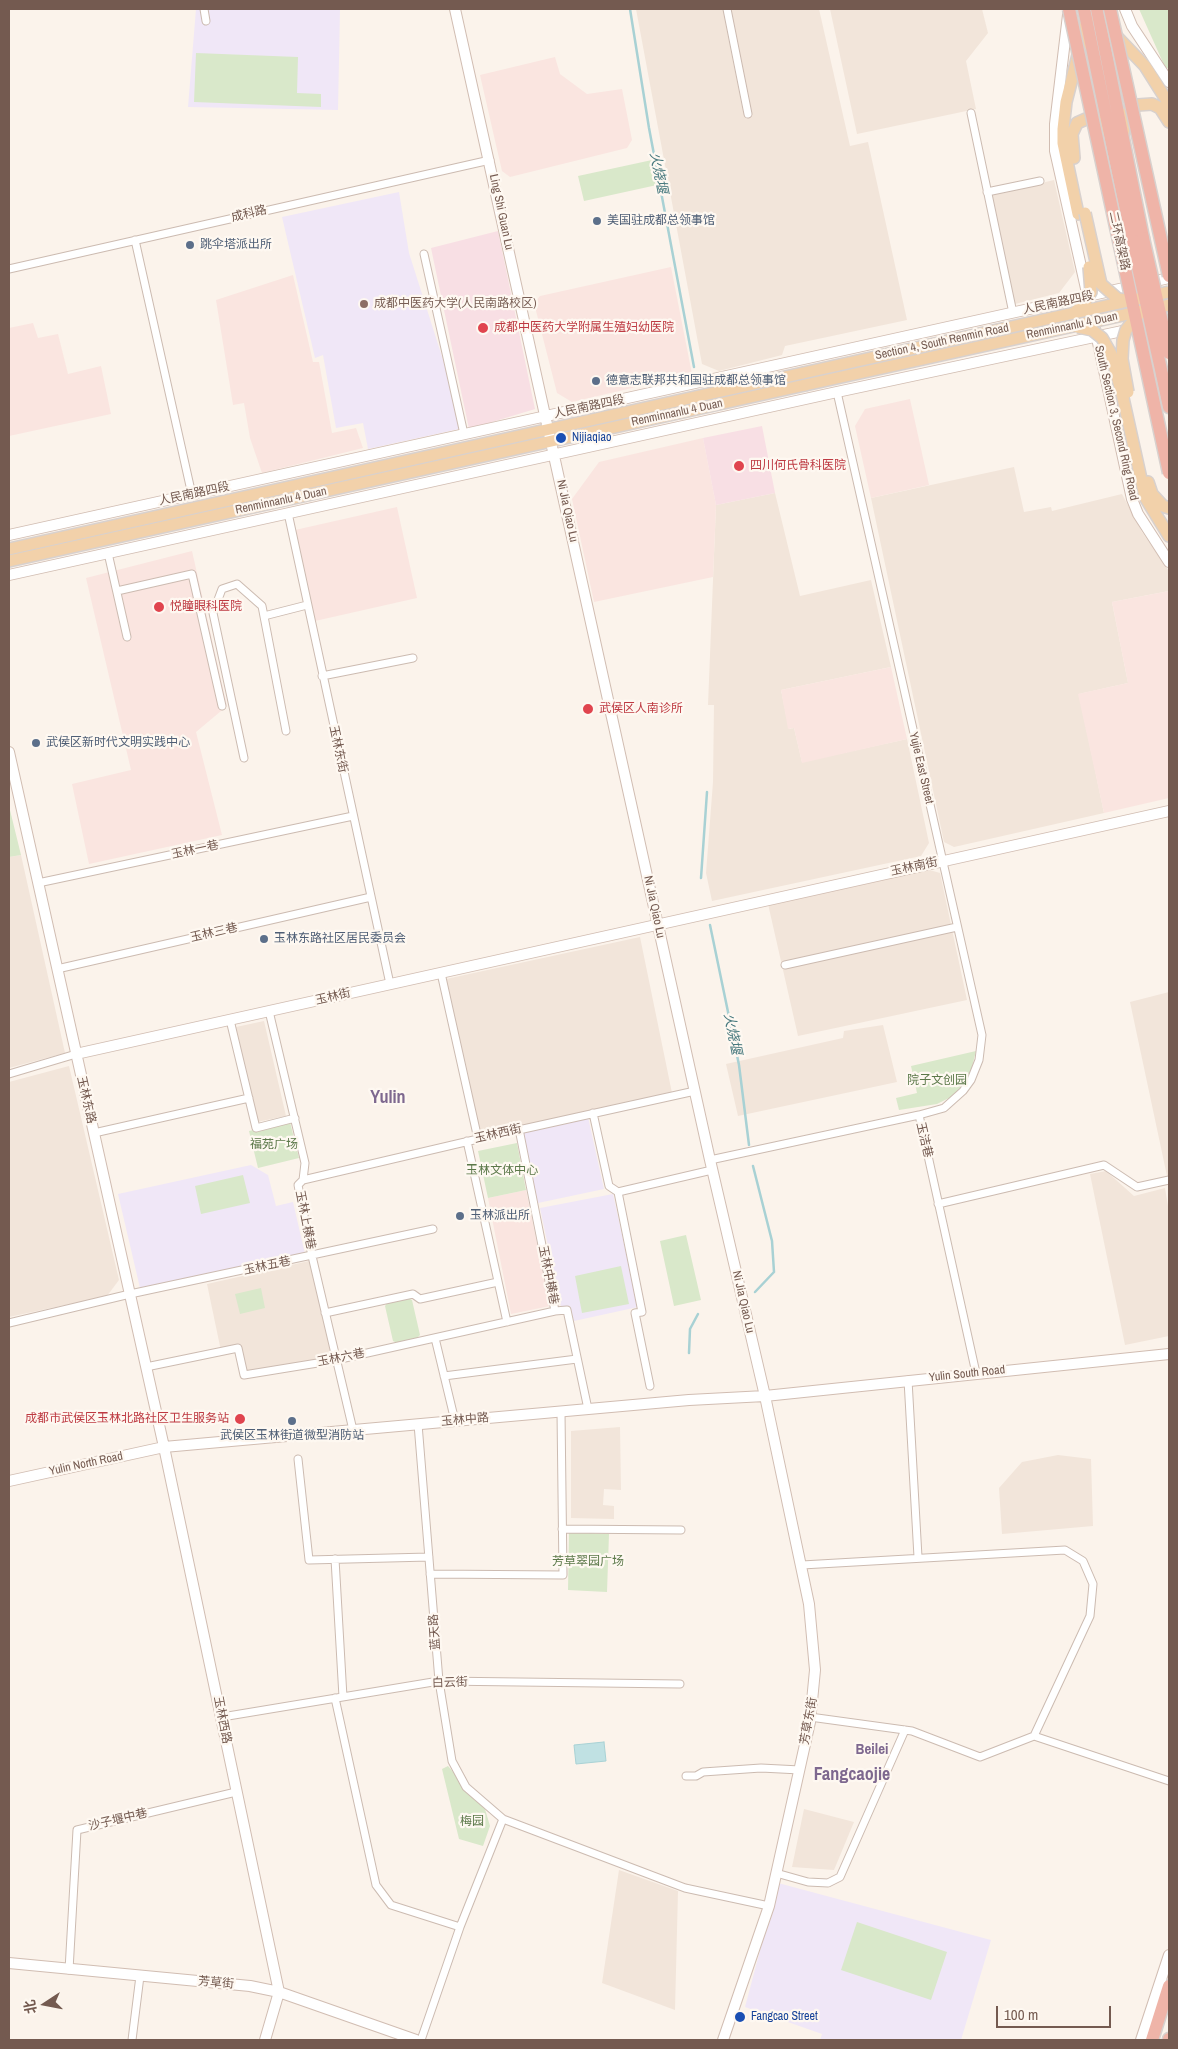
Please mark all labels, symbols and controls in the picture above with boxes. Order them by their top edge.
water label: 火烧堰 [646,151,670,195]
street label: Ling Shi Guan Lu [486,173,516,251]
street label: 成科路 [230,203,268,225]
street label: 二环高架路 [1106,210,1132,272]
place label: 美国驻成都总领事馆 [607,214,715,228]
marker: 美国驻成都总领事馆 [591,215,603,227]
place label: 跳伞塔派出所 [200,238,272,252]
marker: 跳伞塔派出所 [184,239,196,251]
street label: 人民南路四段 [1021,288,1095,318]
place label: 成都中医药大学(人民南路校区) [374,297,537,311]
marker: 成都中医药大学(人民南路校区) [358,298,370,310]
street label: Renminnanlu 4 Duan [1025,309,1119,343]
marker: 成都中医药大学附属生殖妇幼医院 [476,321,490,335]
place label: 成都中医药大学附属生殖妇幼医院 [494,321,674,335]
street label: Section 4, South Renmin Road [874,321,1010,363]
street label: South Section 3, Second Ring Road [1091,344,1141,502]
place label: 德意志联邦共和国驻成都总领事馆 [606,374,786,388]
marker: 德意志联邦共和国驻成都总领事馆 [590,375,602,387]
street label: 人民南路四段 [552,392,626,422]
street label: Renminnanlu 4 Duan [630,396,724,430]
marker: Nijiaqiao [554,431,568,445]
place label: Nijiaqiao [572,431,611,445]
marker: 四川何氏骨科医院 [732,459,746,473]
place label: 四川何氏骨科医院 [750,459,846,473]
street label: Ni Jia Qiao Lu [553,478,581,544]
street label: 人民南路四段 [157,479,231,509]
street label: Renminnanlu 4 Duan [234,484,328,518]
marker: 悦瞳眼科医院 [152,600,166,614]
place label: 悦瞳眼科医院 [170,600,242,614]
marker: 武侯区人南诊所 [581,702,595,716]
place label: 武侯区人南诊所 [599,702,683,716]
street label: 玉林东街 [326,724,350,774]
street label: Yujie East Street [906,731,936,805]
place label: 武侯区新时代文明实践中心 [46,736,190,750]
marker: 武侯区新时代文明实践中心 [30,737,42,749]
street label: 玉林一巷 [170,838,220,862]
street label: 玉林南街 [889,855,939,879]
street label: Ni Jia Qiao Lu [640,874,668,940]
street label: 玉林三巷 [189,921,239,945]
place label: 玉林东路社区居民委员会 [274,932,406,946]
marker: 玉林东路社区居民委员会 [258,933,270,945]
street label: 玉林街 [314,986,352,1008]
water label: 火烧堰 [720,1012,744,1056]
park label: 院子文创园 [907,1074,967,1088]
street label: 玉林东路 [74,1075,98,1125]
district label: Yulin [370,1087,406,1109]
street label: 玉洁巷 [913,1121,935,1159]
street label: 玉林西街 [473,1122,523,1146]
park label: 福苑广场 [250,1138,298,1152]
park label: 玉林文体中心 [466,1164,538,1178]
street label: 玉林上横巷 [292,1189,318,1251]
place label: 玉林派出所 [470,1209,530,1223]
marker: 玉林派出所 [454,1210,466,1222]
street label: 玉林中横巷 [535,1244,561,1306]
street label: 玉林五巷 [242,1254,292,1278]
street label: Ni Jia Qiao Lu [729,1269,757,1335]
street label: 玉林六巷 [316,1346,366,1370]
street label: Yulin South Road [928,1363,1006,1385]
street label: 玉林中路 [440,1411,490,1429]
place label: 成都市武侯区玉林北路社区卫生服务站 [25,1412,229,1426]
marker: 成都市武侯区玉林北路社区卫生服务站 [233,1412,247,1426]
marker: 武侯区玉林街道微型消防站 [286,1415,298,1427]
place label: 武侯区玉林街道微型消防站 [220,1429,364,1443]
street label: Yulin North Road [48,1449,124,1479]
park label: 芳草翠园广场 [552,1555,624,1569]
street label: 蓝天路 [427,1614,443,1650]
street label: 白云街 [432,1675,468,1691]
street label: 玉林西路 [210,1695,234,1745]
street label: 芳草东街 [798,1696,820,1746]
district label: Beilei [856,1741,888,1759]
district label: Fangcaojie [814,1764,890,1786]
street label: 沙子堰中巷 [87,1806,149,1834]
park label: 梅园 [460,1815,484,1829]
street label: 芳草街 [197,1974,235,1992]
north arrow [20,1979,70,2029]
scale bar [998,1996,1113,2028]
text: 北 [20,1998,40,2015]
text: 100 m [1004,2004,1038,2025]
marker: Fangcao Street [733,2010,747,2024]
place label: Fangcao Street [751,2010,818,2024]

